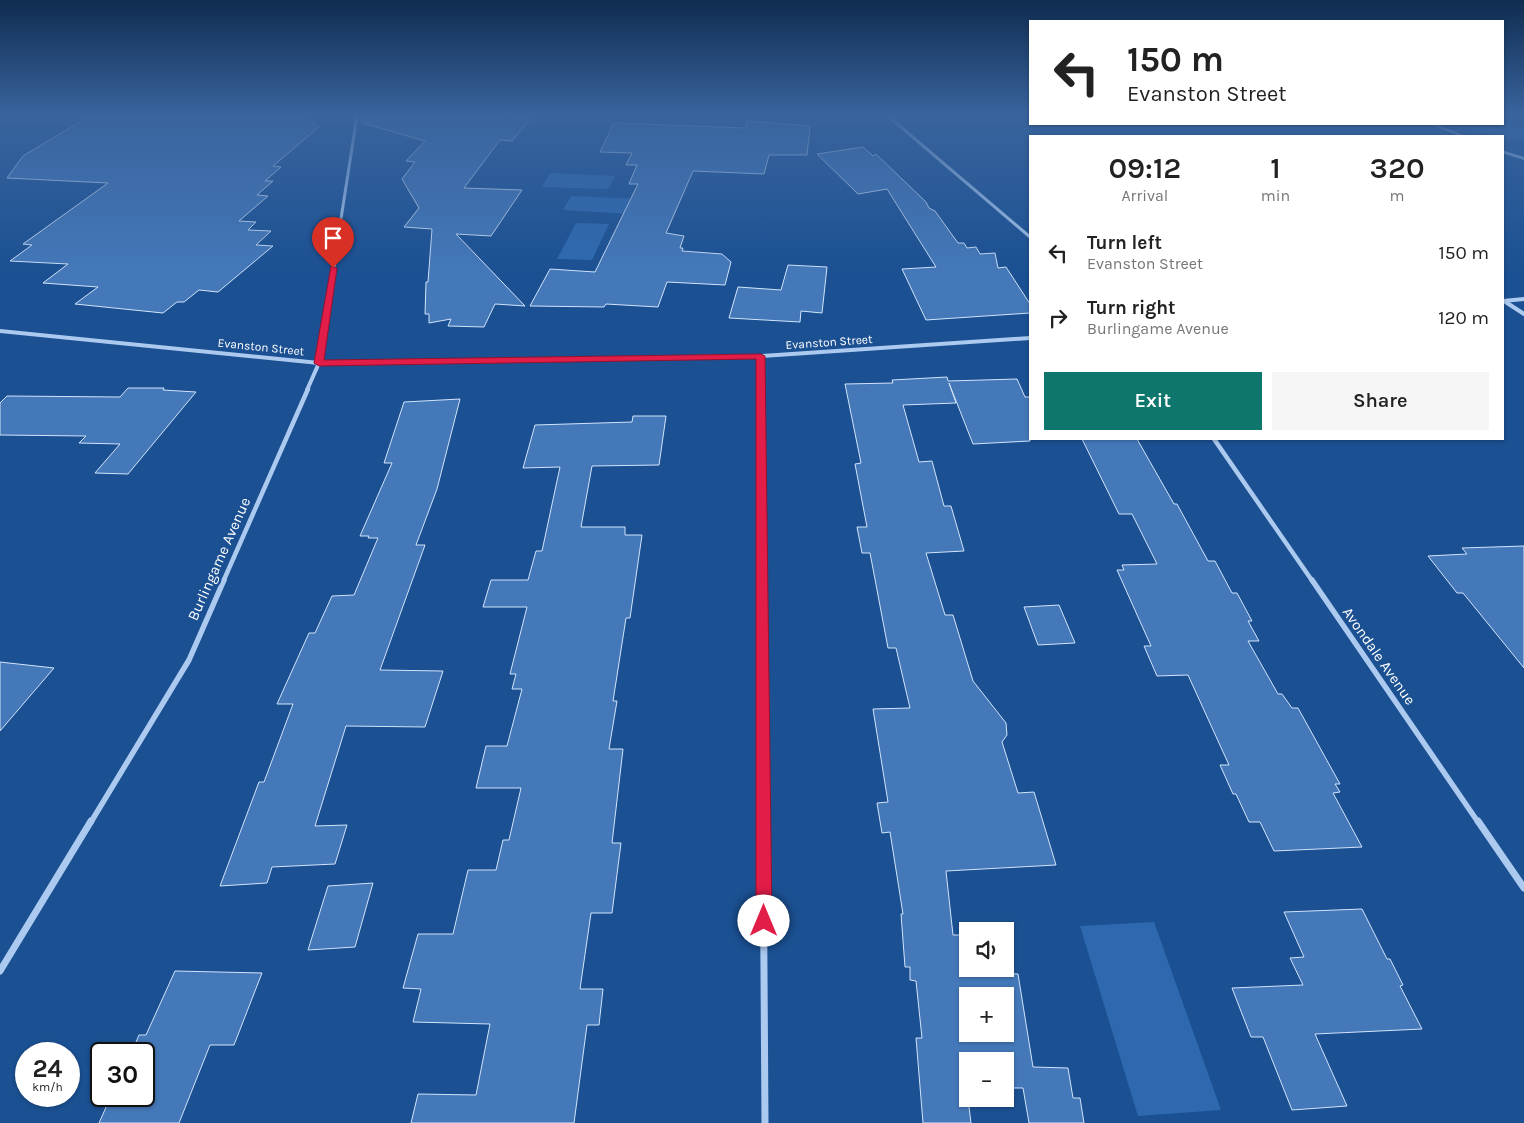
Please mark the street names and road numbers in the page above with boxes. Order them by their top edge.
street label: Evanston Street [785,332,873,352]
street label: Evanston Street [217,335,305,359]
street label: Burlingame Avenue [184,495,254,623]
street label: Avondale Avenue [1339,604,1419,708]

